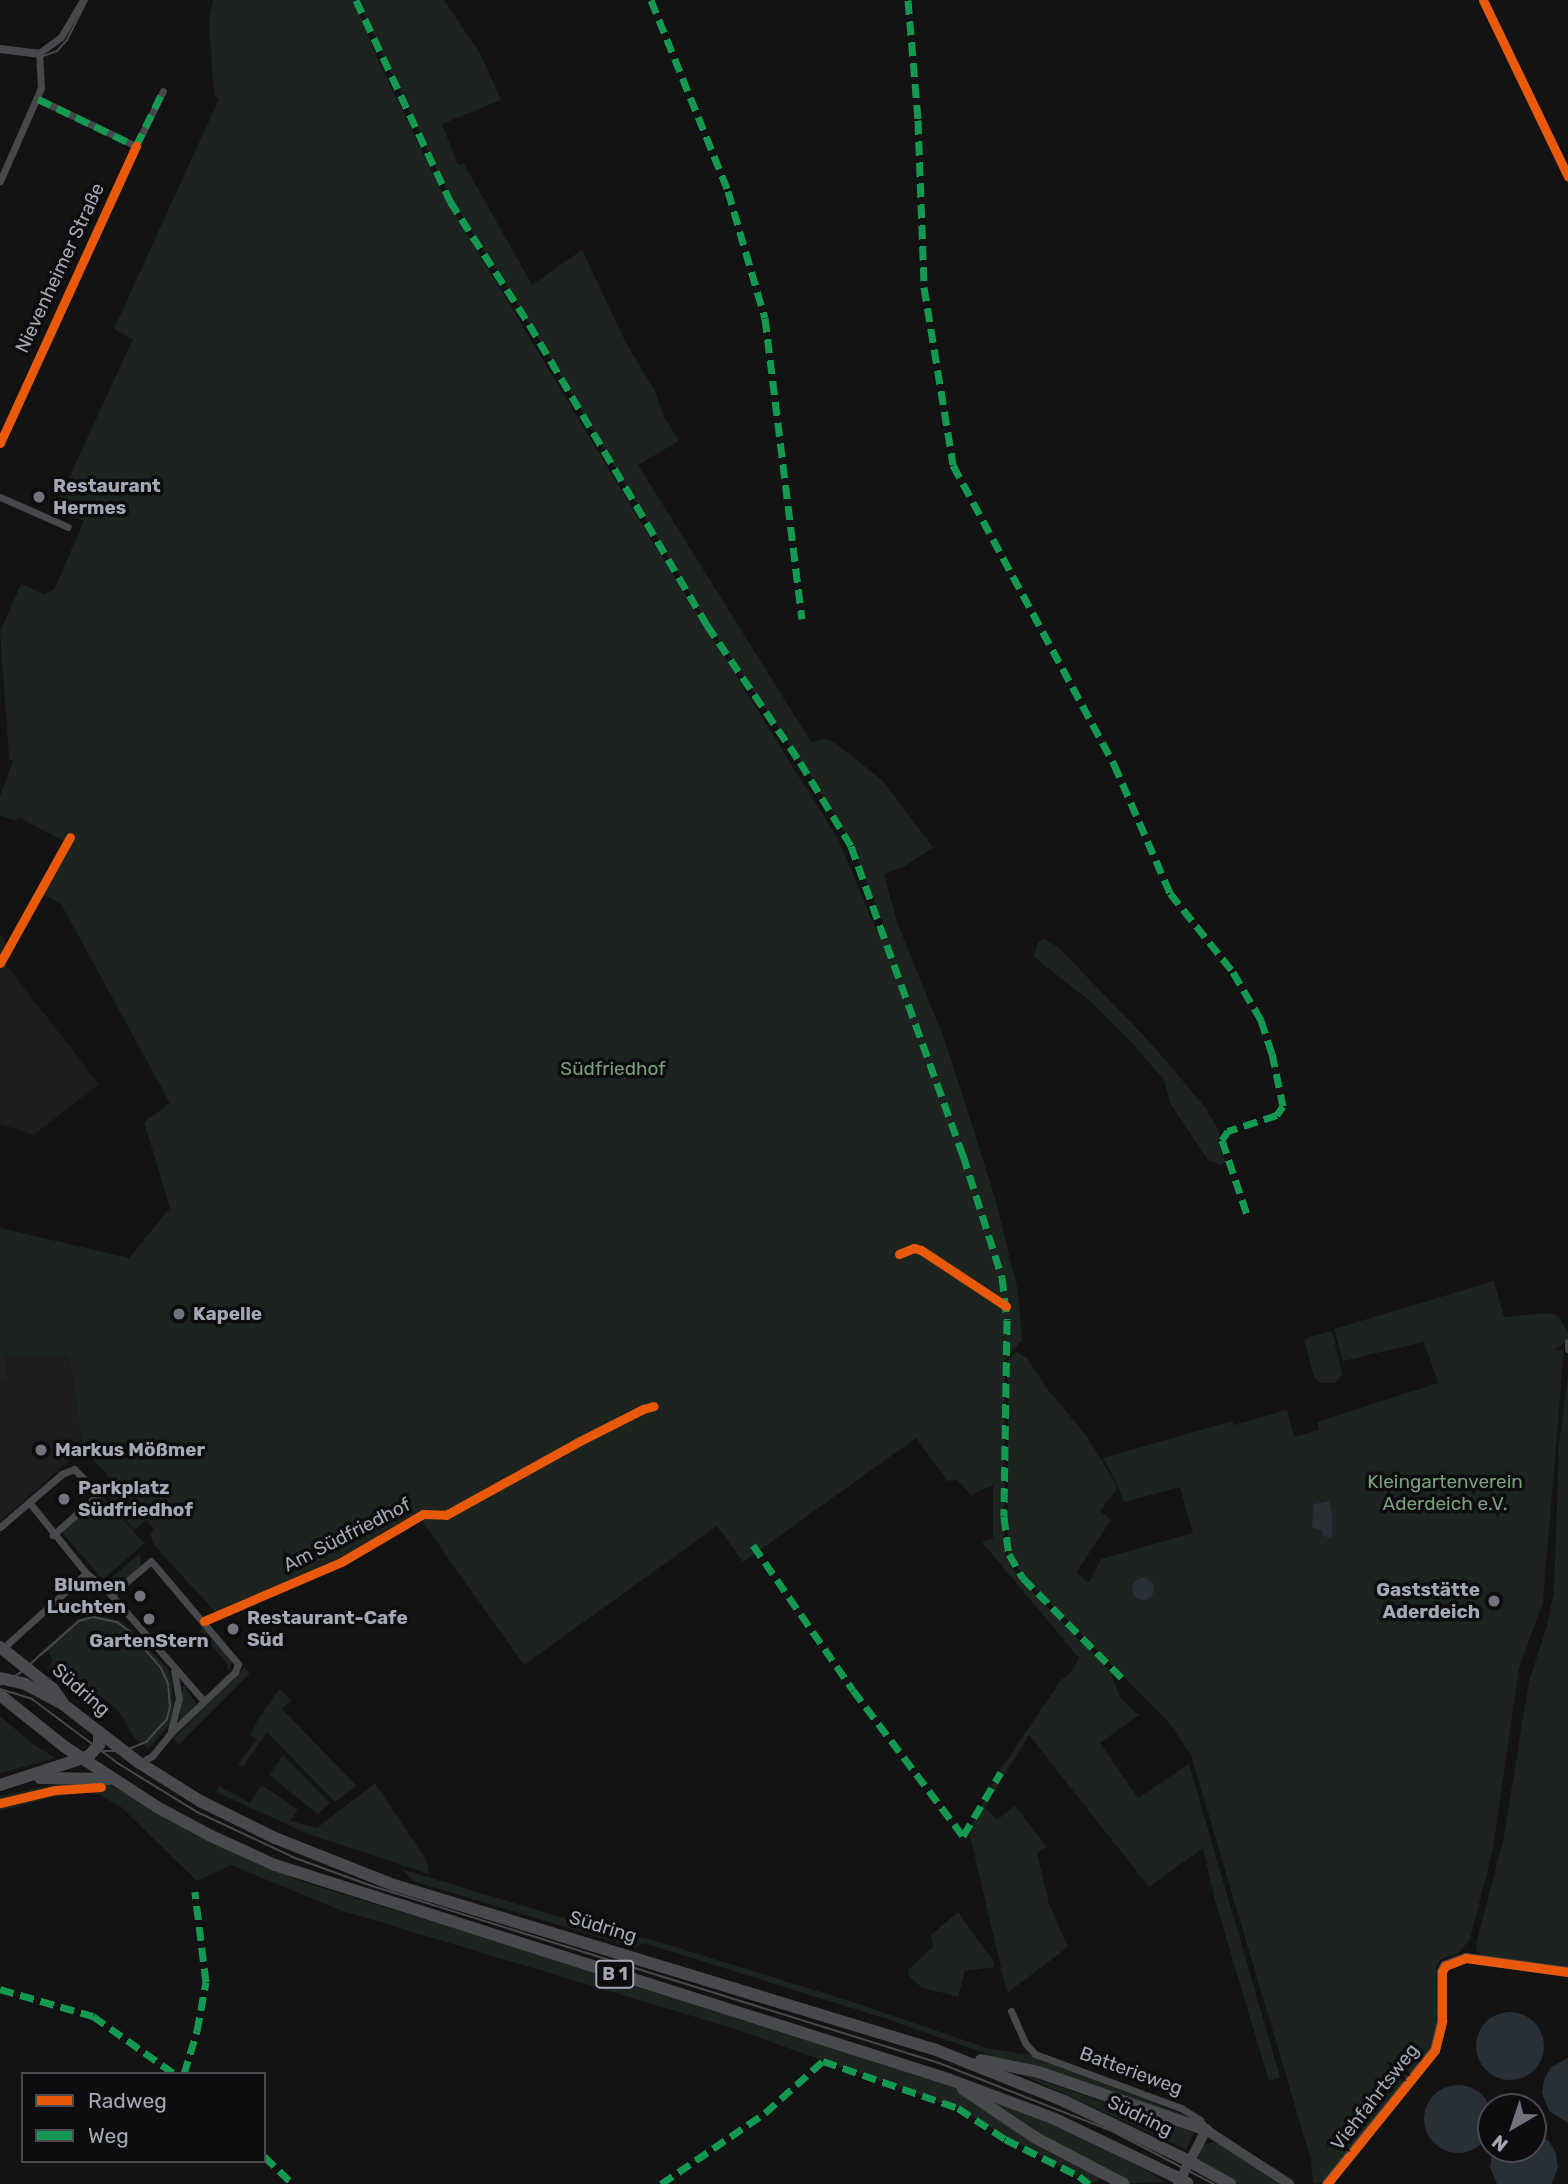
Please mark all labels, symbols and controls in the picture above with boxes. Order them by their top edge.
street label: Nievenheimer Straße [11,179,109,357]
place label: Restaurant Hermes [53,475,161,519]
marker: Restaurant Hermes [31,489,47,505]
park label: Südfriedhof [560,1058,666,1080]
place label: Kapelle [193,1303,262,1325]
marker: Kapelle [171,1306,187,1322]
place label: Markus Mößmer [55,1439,205,1461]
marker: Markus Mößmer [33,1442,49,1458]
park label: Kleingartenverein Aderdeich e.V. [1367,1471,1523,1515]
place label: Parkplatz Südfriedhof [78,1477,193,1521]
marker: Parkplatz Südfriedhof [56,1491,72,1507]
street label: Am Südfriedhof [280,1493,414,1577]
place label: Blumen Luchten [47,1574,126,1618]
place label: Gaststätte Aderdeich [1376,1579,1480,1623]
marker: Blumen Luchten [132,1588,148,1604]
marker: Gaststätte Aderdeich [1486,1593,1502,1609]
place label: Restaurant-Cafe Süd [247,1607,408,1651]
marker: GartenStern [141,1611,157,1627]
marker: Restaurant-Cafe Süd [225,1621,241,1637]
place label: GartenStern [89,1630,209,1652]
street label: Südring [47,1659,115,1721]
street label: Südring [567,1906,639,1948]
road number: B 1 [594,1960,636,1988]
street label: Viehfahrtsweg [1326,2039,1424,2155]
street label: Batterieweg [1076,2042,1186,2100]
legend [21,2072,266,2163]
text: Radweg [88,2088,167,2113]
street label: Südring [1104,2091,1176,2141]
north arrow [1477,2093,1547,2163]
text: Weg [88,2123,129,2148]
text: N [1487,2130,1512,2156]

